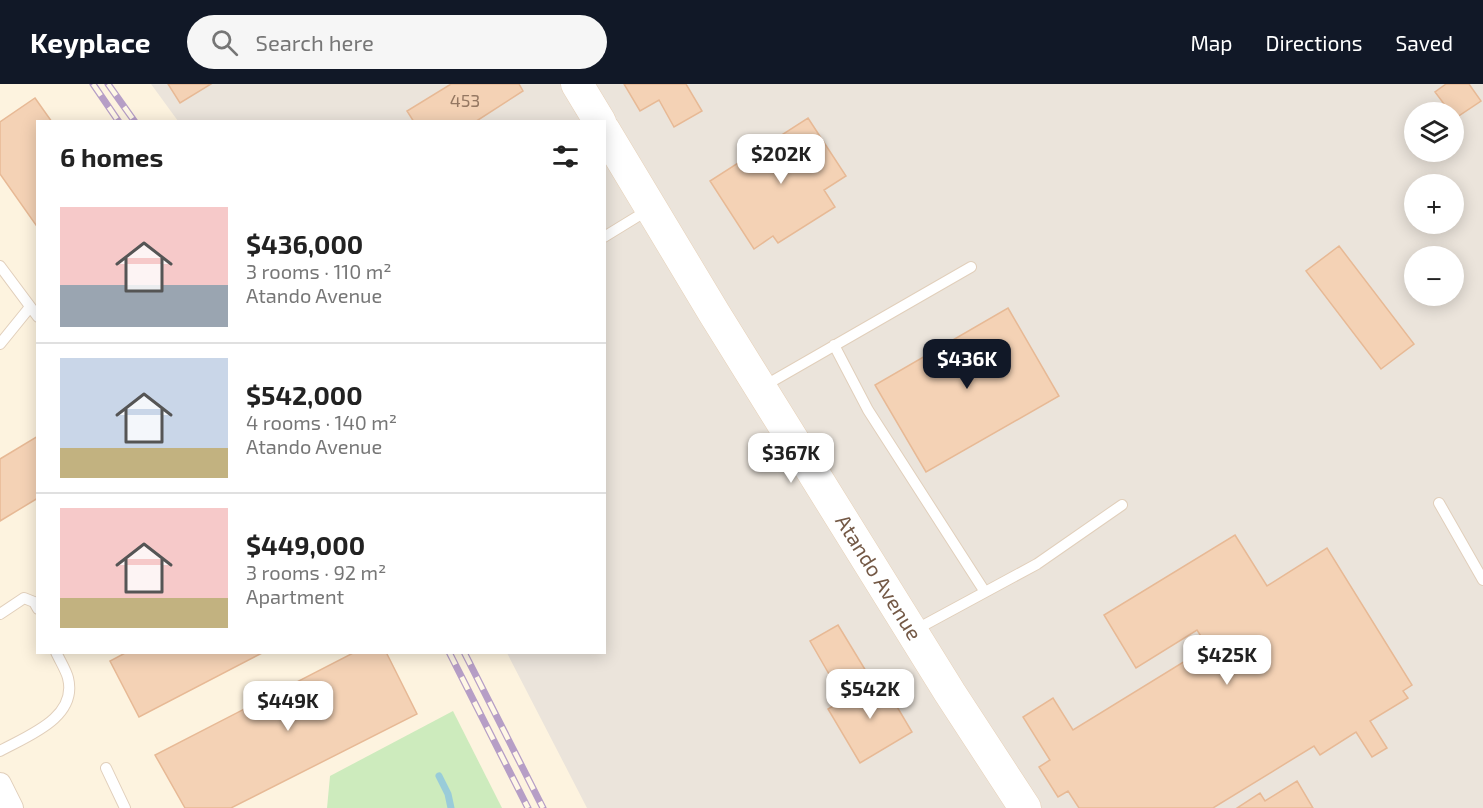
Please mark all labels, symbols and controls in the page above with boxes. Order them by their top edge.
search box [187,15,607,69]
text: Keyplace [30,25,151,59]
icon: search [208,26,241,59]
text: Search here [256,29,374,55]
text: Map [1190,30,1233,55]
text: Directions [1266,30,1362,55]
text: Saved [1395,30,1453,55]
house number: 453 [450,89,480,111]
map controls [1404,102,1464,306]
button: layers [1404,102,1464,162]
pin: $202K [739,134,823,185]
icon: filters [549,140,582,173]
text: 6 homes [60,141,163,172]
text: $202K [751,141,811,165]
button: + [1404,174,1464,234]
text: $436,000 [246,228,363,259]
icon: home [108,231,180,303]
button: − [1404,246,1464,306]
text: 3 rooms · 110 m² [246,259,392,283]
text: Atando Avenue [246,283,382,307]
pin: $436K [925,339,1009,390]
text: $436K [937,346,997,370]
text: $542,000 [246,379,363,410]
icon: home [108,382,180,454]
text: 4 rooms · 140 m² [246,410,397,434]
pin: $367K [749,433,833,484]
text: Atando Avenue [246,434,382,458]
text: $367K [762,440,820,464]
street label: Atando Avenue [831,509,928,644]
text: $449,000 [246,529,365,560]
icon: home [108,532,180,604]
text: 3 rooms · 92 m² [246,560,386,584]
text: Apartment [246,584,344,608]
pin: $425K [1185,635,1269,686]
text: $425K [1197,642,1257,666]
pin: $542K [828,669,912,720]
text: $542K [840,676,900,700]
pin: $449K [246,681,330,732]
text: $449K [257,688,319,712]

